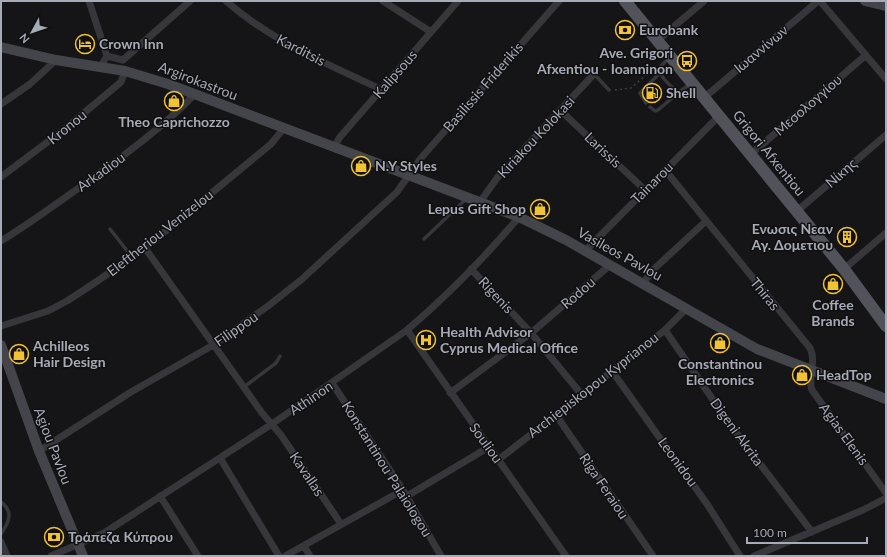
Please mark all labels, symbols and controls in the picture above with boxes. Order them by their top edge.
north arrow [12,12,52,52]
bank icon: Eurobank [614,19,636,41]
place label: Eurobank [639,21,699,38]
street label: Ιωαννίνων [730,21,791,76]
street label: Karditsis [274,30,329,69]
text: N [16,31,32,46]
hotel icon: Crown Inn [74,33,96,55]
place label: Crown Inn [99,35,164,52]
street label: Basilissis Friderikis [439,38,526,135]
place label: Ave. Grigori Afxentiou - Ioanninon [536,44,673,77]
street label: Kalipsous [369,46,420,101]
bus stop icon: Ave. Grigori Afxentiou - Ioanninon [676,50,698,72]
street label: Argirokastrou [156,58,240,103]
street label: Μεσολογγίου [770,70,845,139]
fuel station icon: Shell [641,82,663,104]
place label: Shell [666,84,696,101]
shop icon: Theo Caprichozzo [163,90,185,112]
street label: Kiriakou Kolokasi [493,92,578,181]
street label: Kronou [44,106,90,148]
street label: Grigori Afxentiou [730,106,809,199]
place label: Theo Caprichozzo [118,113,230,130]
street label: Larissis [581,128,625,171]
street label: Arkadiou [73,148,128,195]
street label: Νίκης [821,154,860,191]
shop icon: N.Y Styles [350,155,372,177]
place label: N.Y Styles [375,157,437,174]
street label: Tainarou [627,158,676,207]
street label: Eleftheriou Venizelou [103,186,216,279]
shop icon: Lepus Gift Shop [529,198,551,220]
place label: Lepus Gift Shop [428,200,526,217]
place label: Ενωσις Νεαν Αγ. Δομετιου [750,220,834,253]
street label: Vasileos Pavlou [575,223,666,284]
building icon: Ενωσις Νεαν Αγ. Δομετιου [836,226,858,248]
street label: Rigenis [475,273,518,316]
street label: Rodou [557,273,598,312]
shop icon: Coffee Brands [822,273,844,295]
street label: Thiras [747,274,784,314]
place label: Coffee Brands [811,296,855,329]
street label: Filippou [211,307,261,350]
place label: Health Advisor Cyprus Medical Office [440,323,579,356]
street label: Archiepiskopou Kyprianou [524,328,661,441]
hospital icon: Health Advisor Cyprus Medical Office [415,329,437,351]
shop icon: Constantinou Electronics [709,332,731,354]
place label: Achilleos Hair Design [32,337,106,370]
shop icon: Achilleos Hair Design [8,343,30,365]
place label: Constantinou Electronics [678,355,762,388]
shop icon: HeadTop [791,364,813,386]
place label: HeadTop [816,366,872,383]
street label: Athinon [286,377,336,418]
street label: Digeni Akrita [707,394,768,469]
street label: Konstantinou Palaiologou [339,398,436,540]
street label: Agias Elenis [816,399,873,468]
street label: Agiou Pavlou [31,405,76,487]
street label: Souliou [466,419,507,466]
street label: Leonidou [655,434,702,490]
street label: Kavallas [286,448,328,499]
street label: Riga Feraiou [576,450,633,522]
scale bar [747,519,867,545]
text: 100 m [753,525,787,540]
bank icon: Τράπεζα Κύπρου [43,526,65,548]
place label: Τράπεζα Κύπρου [68,528,173,545]

